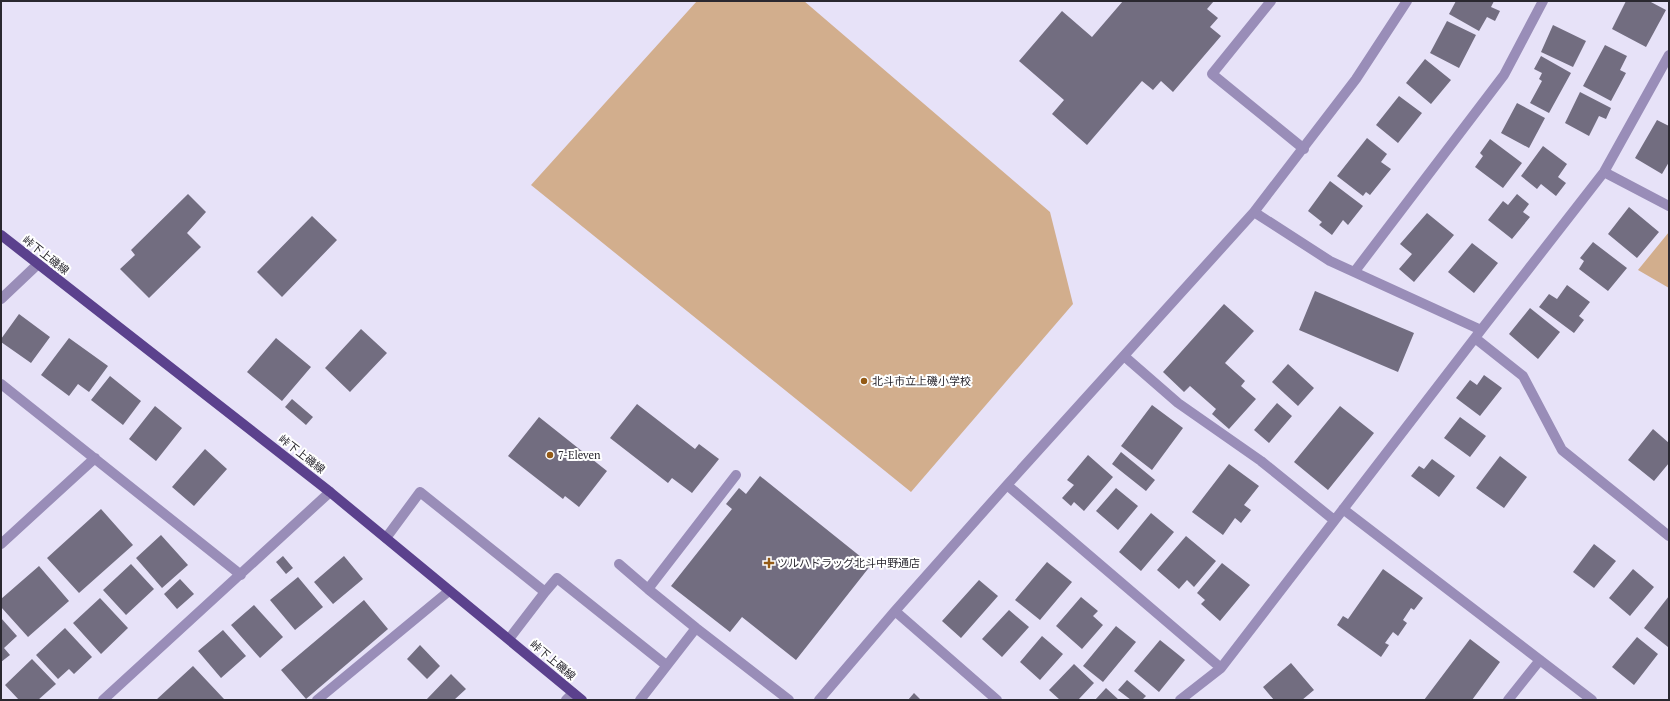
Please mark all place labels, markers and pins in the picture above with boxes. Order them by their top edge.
place label: 北斗市立上磯小学校 [872,374,971,388]
marker: 北斗市立上磯小学校 [859,376,869,386]
place label: 7-Eleven [558,448,601,462]
marker: 7-Eleven [545,450,555,460]
place label: ツルハドラッグ北斗中野通店 [777,556,920,570]
marker: ツルハドラッグ北斗中野通店 [764,558,774,568]

